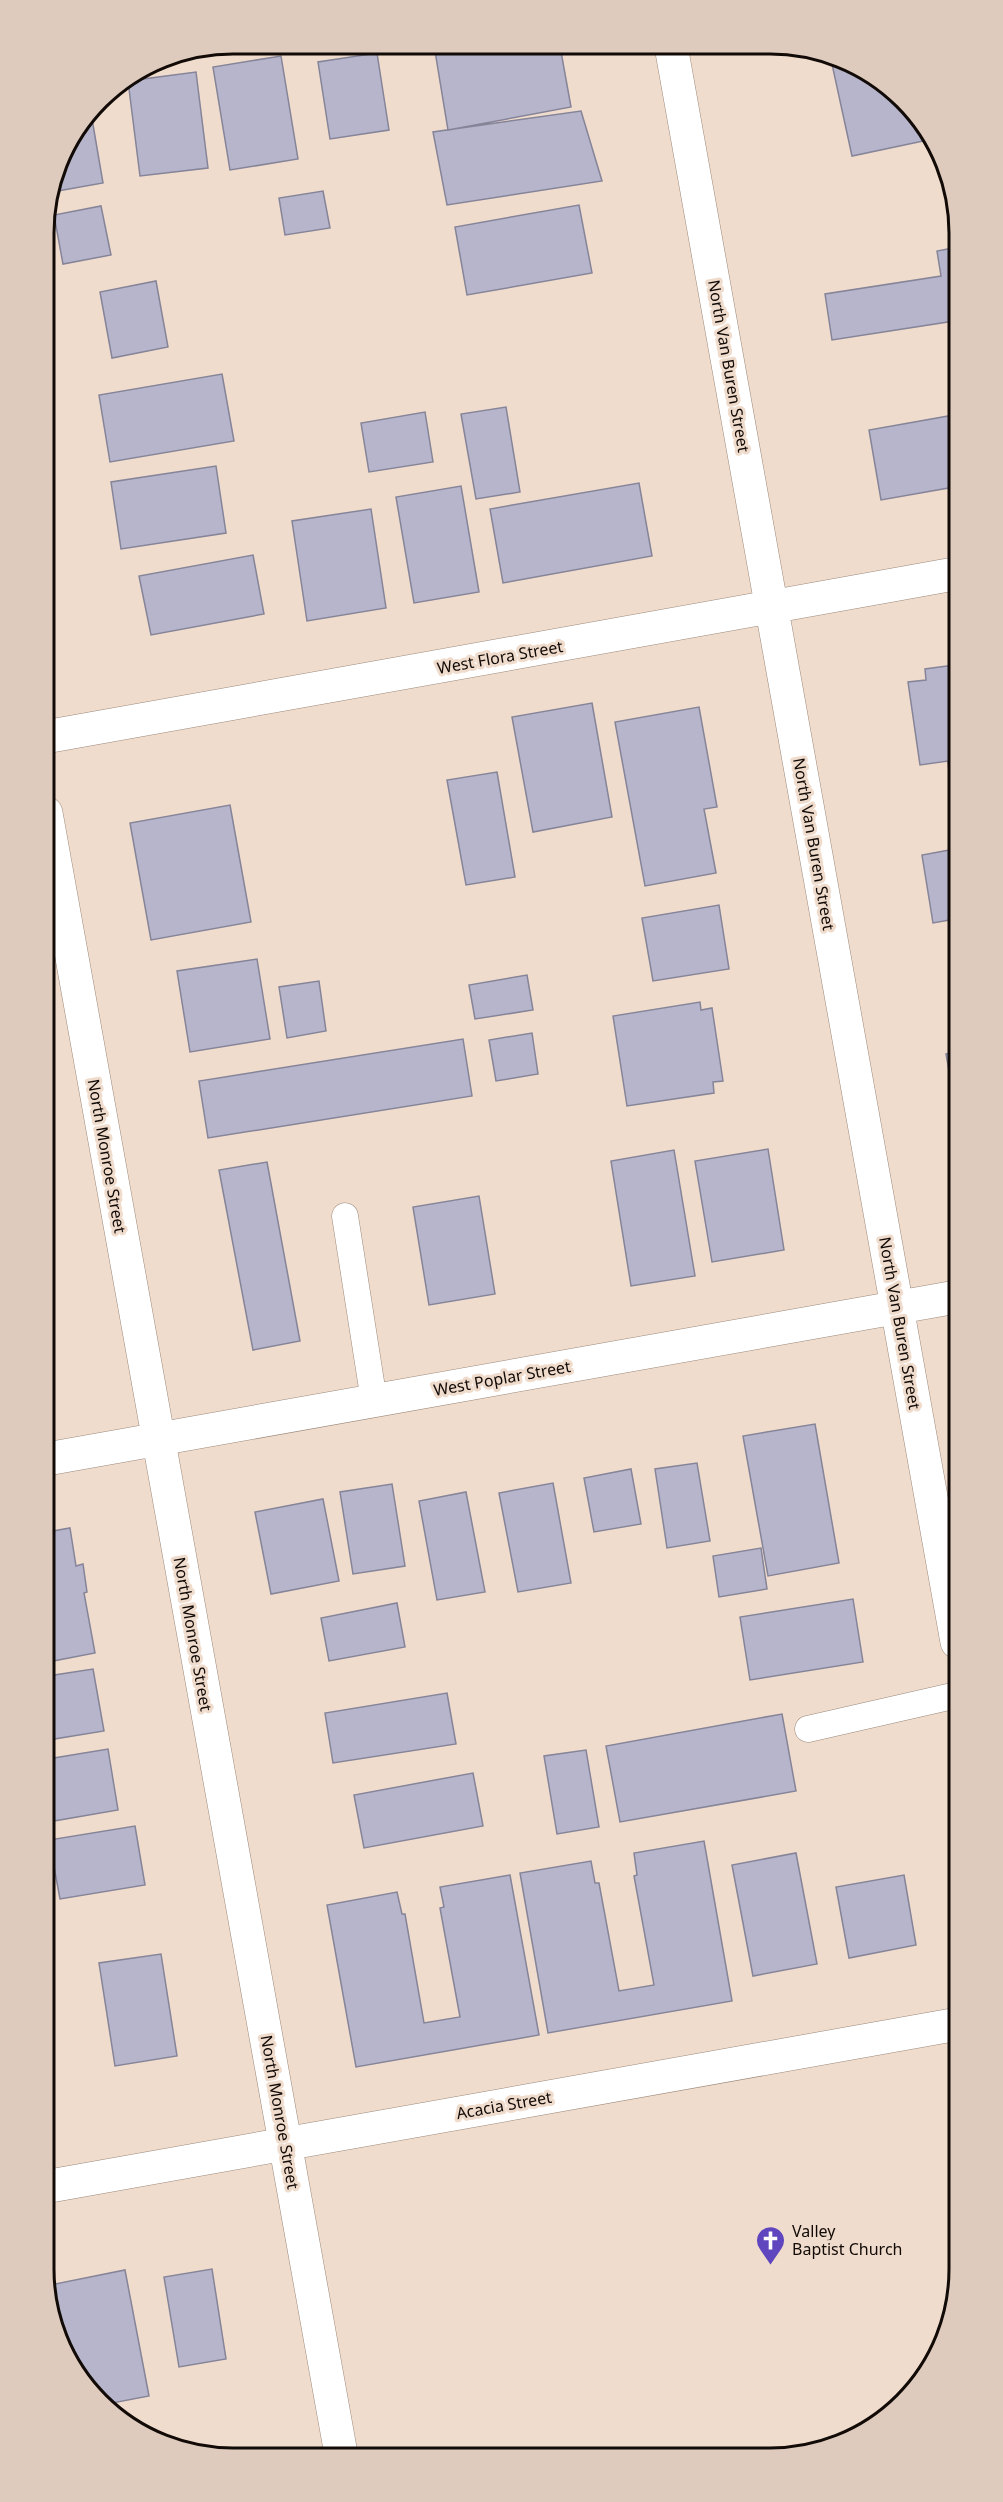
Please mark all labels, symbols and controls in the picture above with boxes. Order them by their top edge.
street label: North Van Buren Street [703,278,755,454]
street label: West Flora Street [435,635,565,679]
street label: North Van Buren Street [788,756,840,932]
street label: North Monroe Street [83,1077,131,1235]
street label: North Van Buren Street [874,1235,926,1411]
street label: West Poplar Street [432,1355,573,1401]
street label: North Monroe Street [169,1555,217,1713]
street label: North Monroe Street [256,2033,304,2191]
street label: Acacia Street [455,2086,554,2124]
place label: Valley Baptist Church [792,2220,902,2260]
church icon: Valley Baptist Church [755,2224,787,2266]

